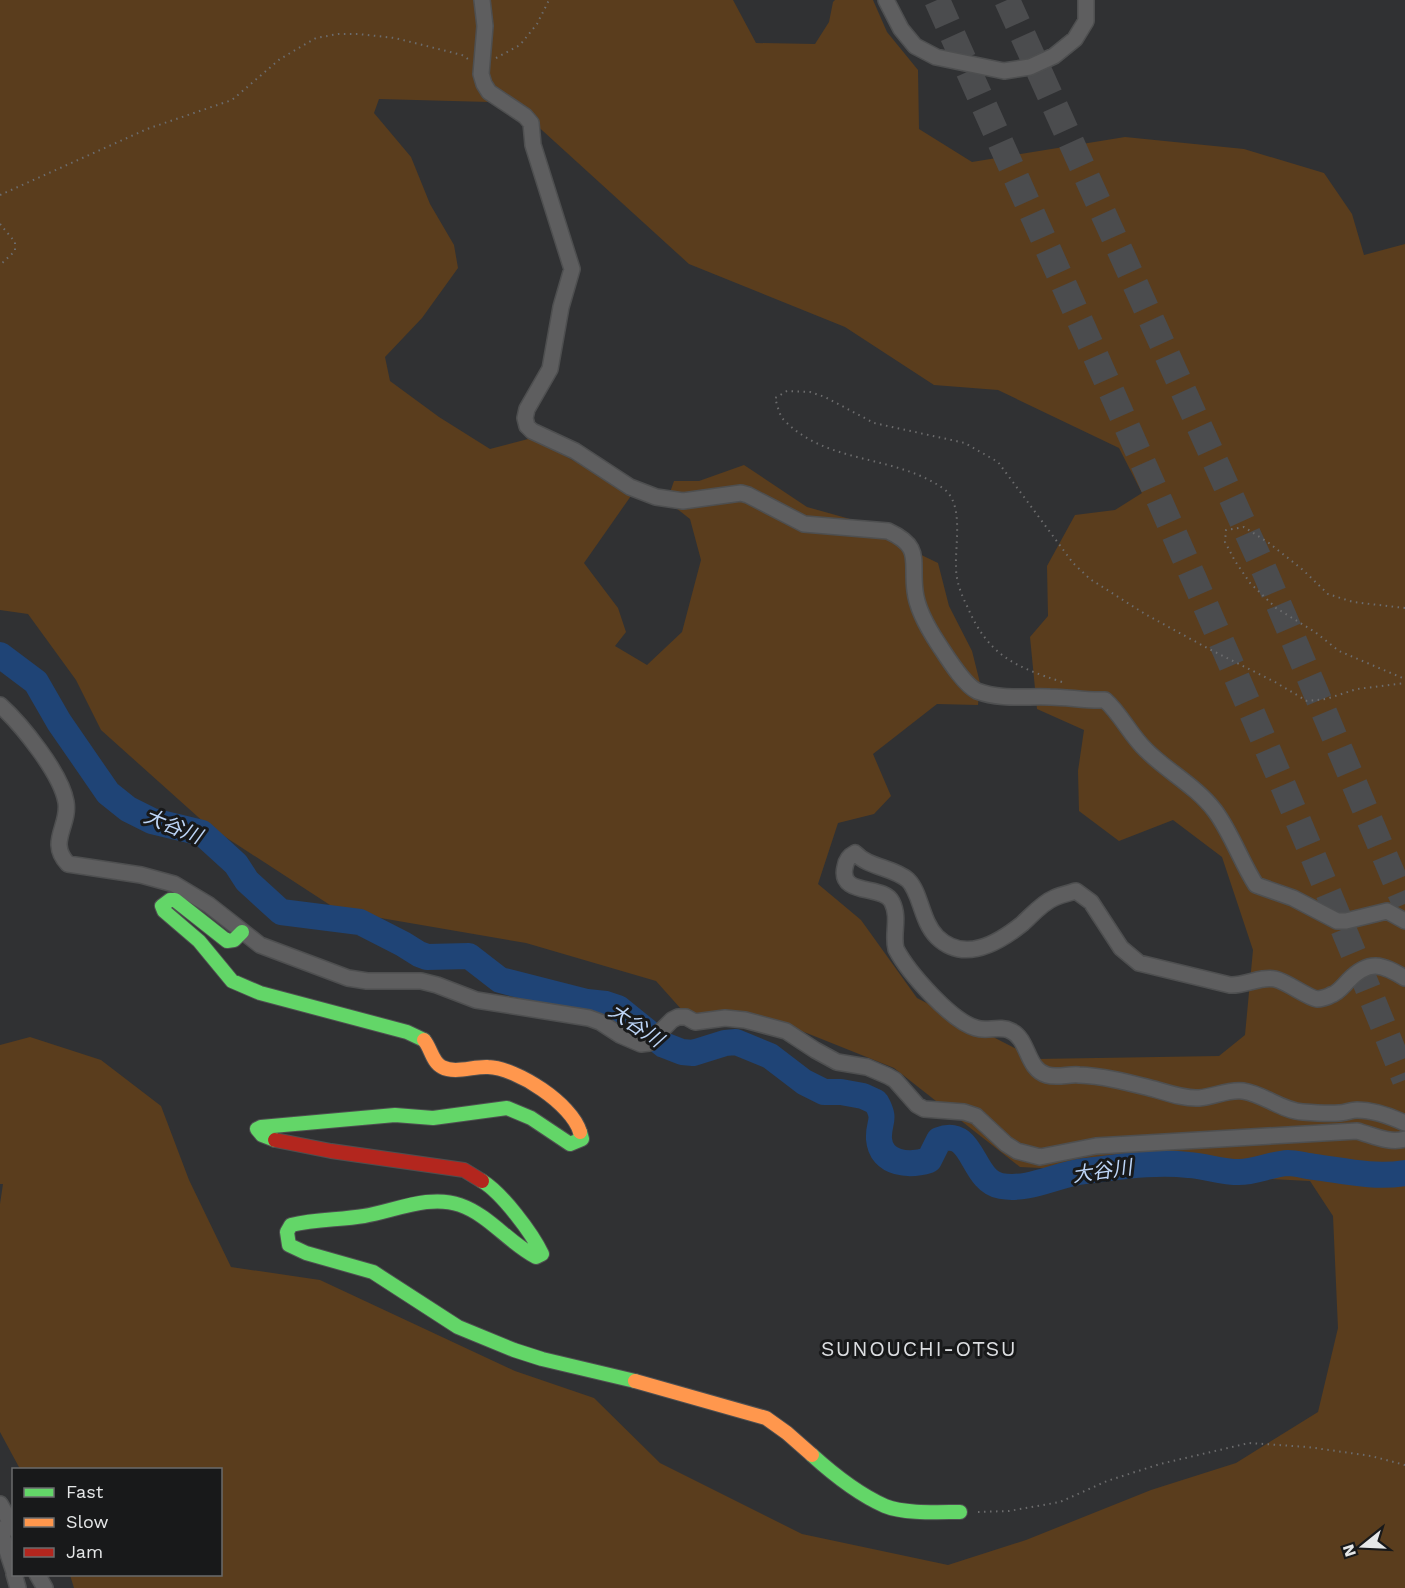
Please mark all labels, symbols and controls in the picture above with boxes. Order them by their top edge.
water label: 大谷川 [141,804,207,849]
water label: 大谷川 [604,998,669,1053]
water label: 大谷川 [1071,1155,1135,1187]
district label: SUNOUCHI-OTSU [821,1336,1017,1361]
legend [12,1468,222,1576]
text: Fast [66,1481,104,1502]
text: Slow [66,1511,109,1532]
north arrow [1333,1516,1393,1576]
text: Jam [66,1541,103,1562]
text: N [1338,1542,1360,1559]

